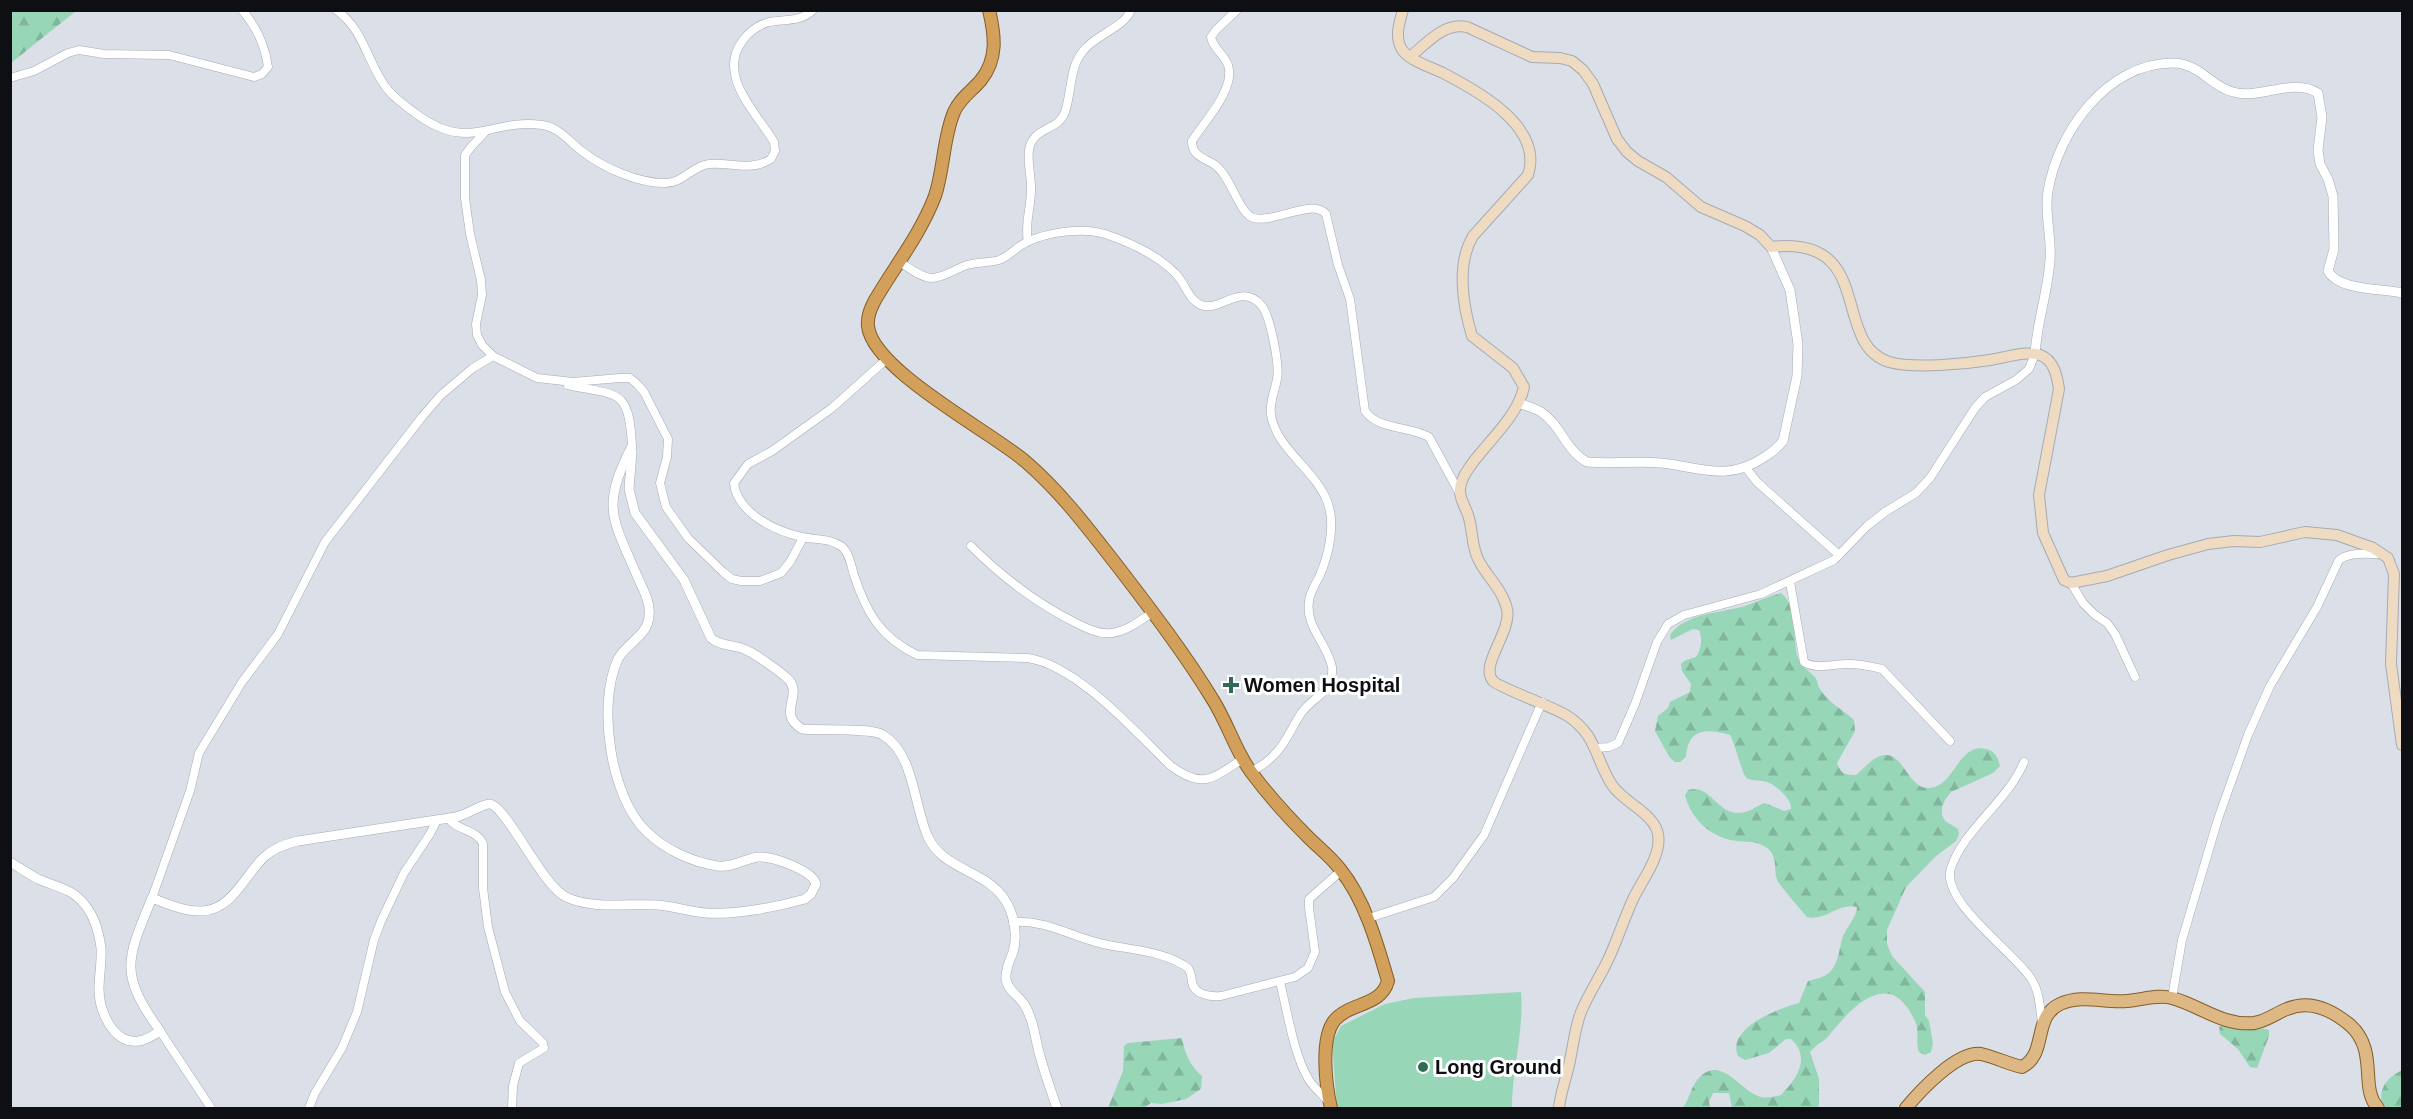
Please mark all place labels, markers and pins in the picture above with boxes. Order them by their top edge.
place label: Women Hospital [1244,674,1400,696]
marker: Women Hospital [1222,676,1240,694]
place label: Long Ground [1435,1056,1562,1078]
marker: Long Ground [1416,1060,1430,1074]

